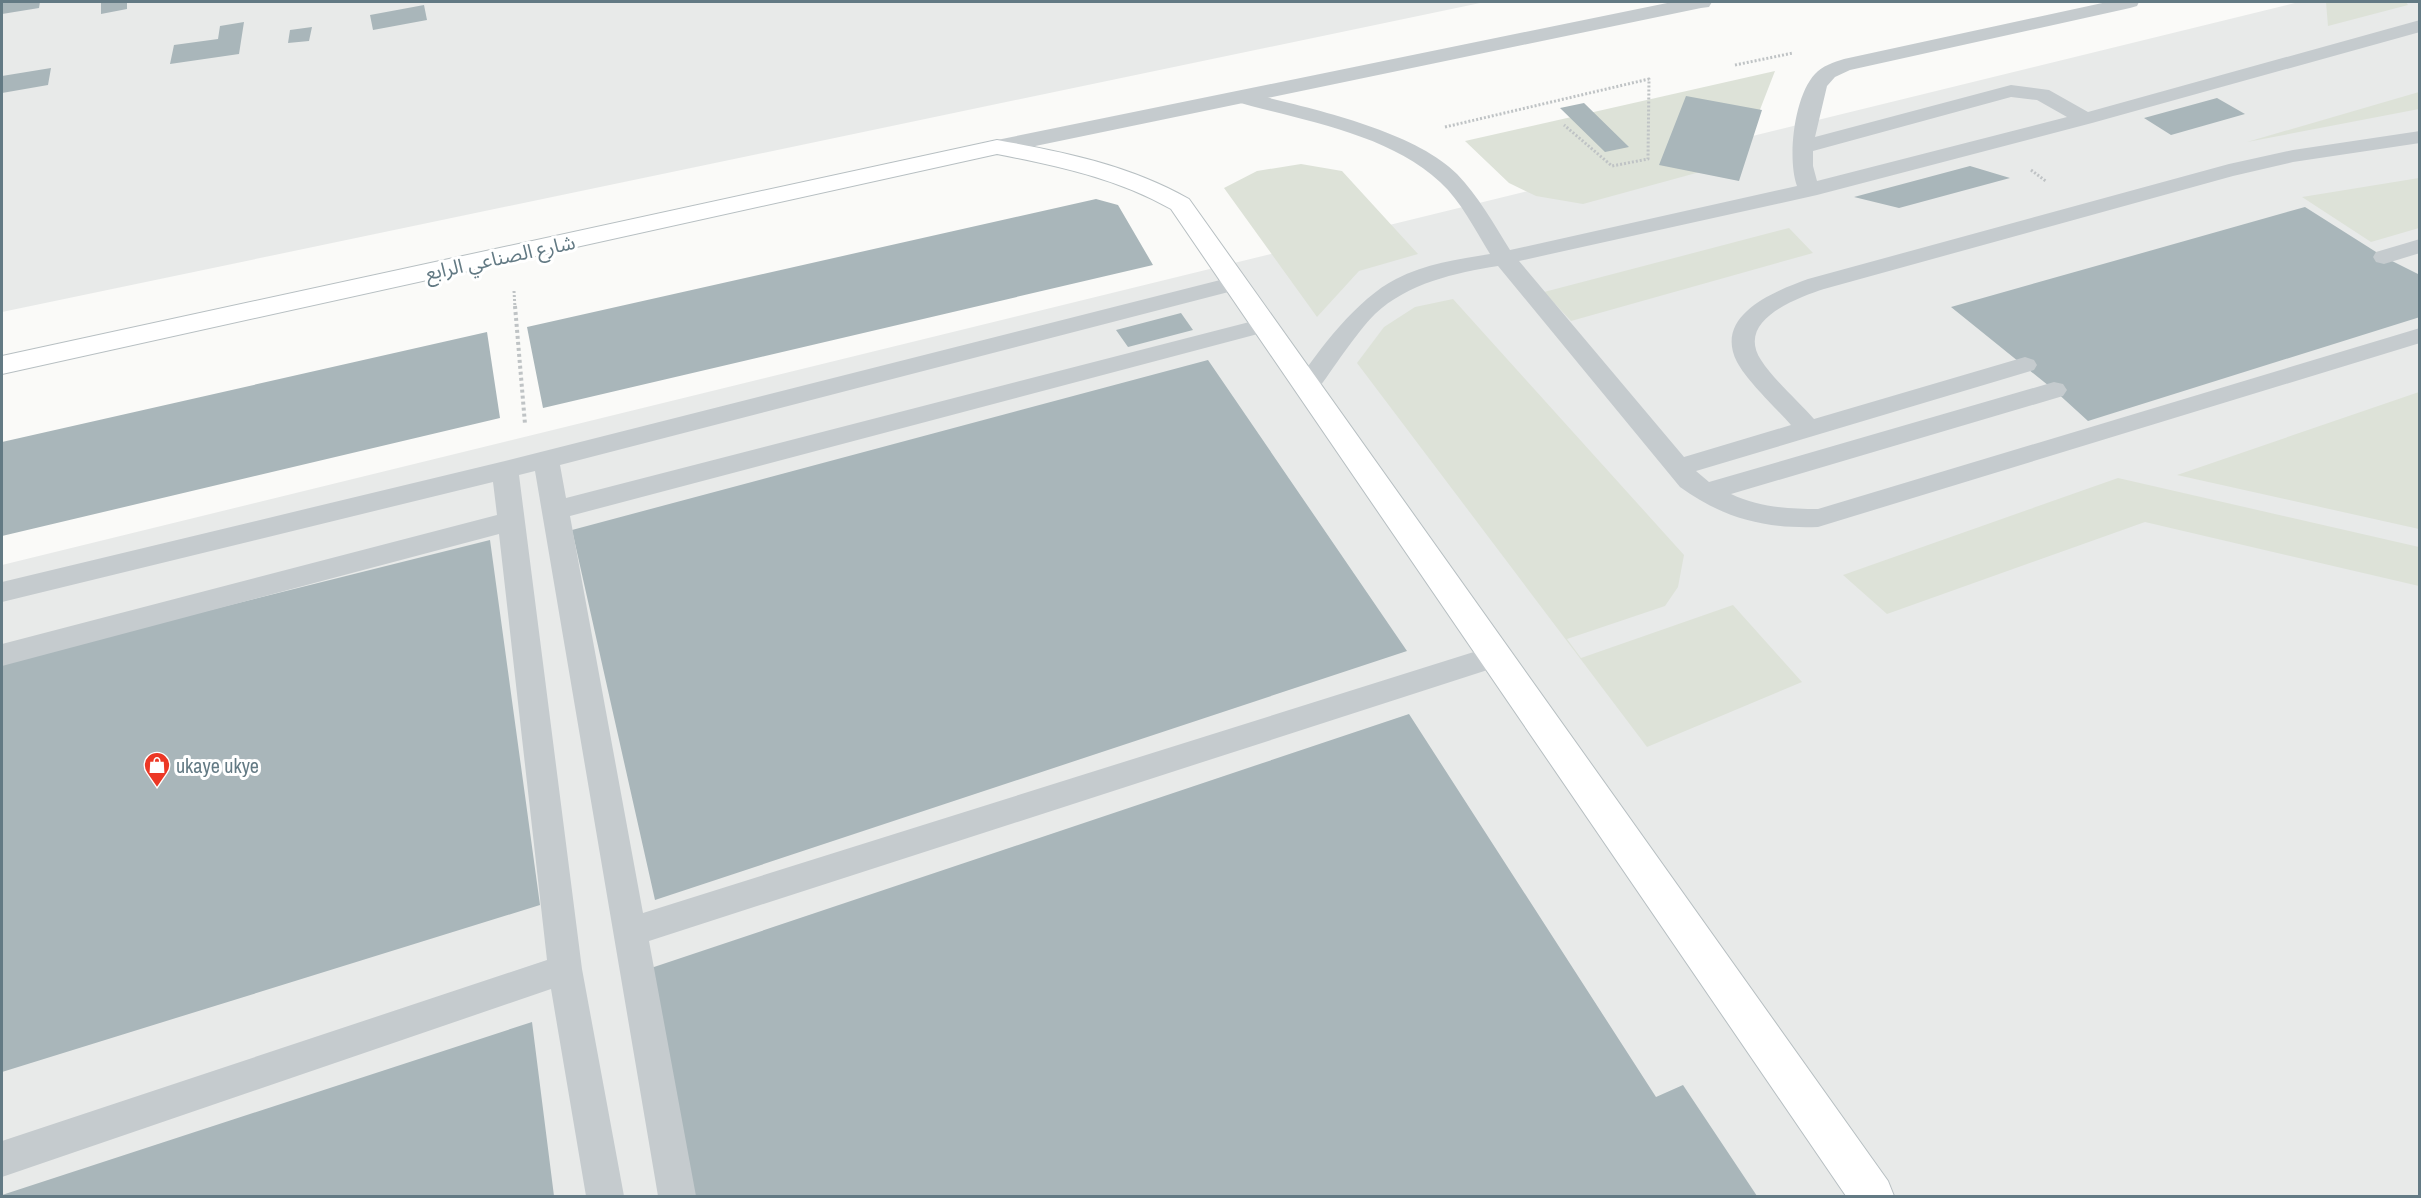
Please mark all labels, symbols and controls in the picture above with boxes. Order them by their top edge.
street label: شارع الصناعي الرابع [423,228,578,289]
shop icon: ukaye ukye [142,750,172,788]
place label: ukaye ukye [176,752,259,779]

